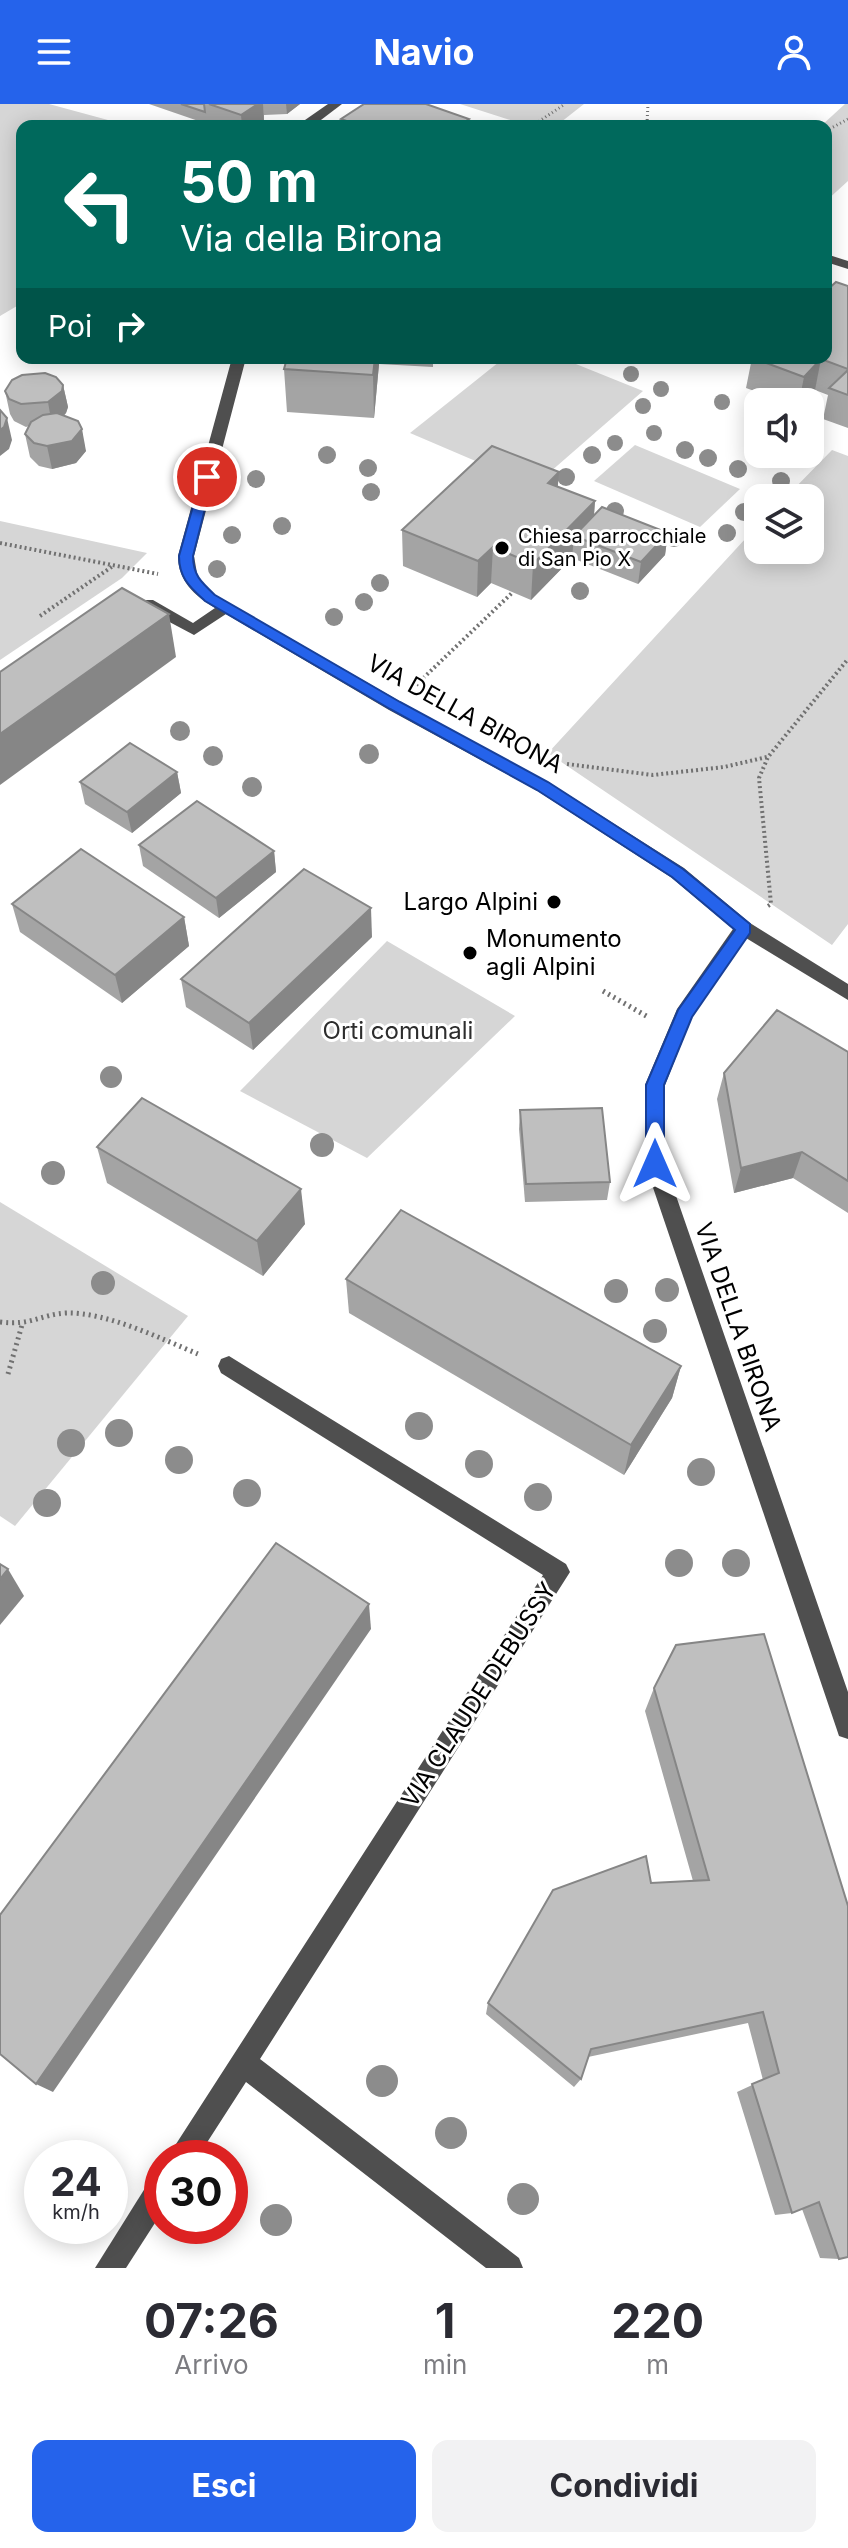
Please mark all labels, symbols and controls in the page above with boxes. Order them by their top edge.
icon: menu [32,30,76,74]
text: Navio [373,30,475,74]
icon: person [772,30,816,74]
text: 50 m [180,148,318,216]
icon: left [48,152,152,256]
text: Via della Birona [180,216,443,260]
icon: right [108,304,152,348]
text: Poi [48,308,92,344]
map controls [744,388,824,564]
button: sound [744,388,824,468]
pin [173,443,241,511]
icon: arrive [185,455,229,499]
button: layers [744,484,824,564]
place label: Chiesa parrocchiale di San Pio X [518,524,706,571]
marker: Chiesa parrocchiale di San Pio X [493,539,511,557]
street label: VIA DELLA BIRONA [362,648,568,779]
place label: Largo Alpini [404,887,538,916]
marker: Largo Alpini [545,893,563,911]
place label: Monumento agli Alpini [486,924,622,981]
marker: Monumento agli Alpini [461,944,479,962]
park label: Orti comunali [323,1016,473,1045]
position arrow [613,1122,697,1206]
street label: VIA DELLA BIRONA [689,1219,788,1435]
street label: VIA CLAUDE DEBUSSY [395,1577,562,1813]
speed limit sign: 30 [144,2140,248,2244]
text: 24 [50,2157,102,2206]
text: km/h [52,2200,100,2224]
text: 07:26 [144,2291,279,2350]
text: 1 [435,2291,455,2350]
text: 220 [611,2291,704,2350]
text: Arrivo [174,2349,249,2380]
text: min [423,2349,467,2380]
text: m [646,2349,669,2380]
button: Esci [32,2440,416,2532]
button: Condividi [432,2440,816,2532]

